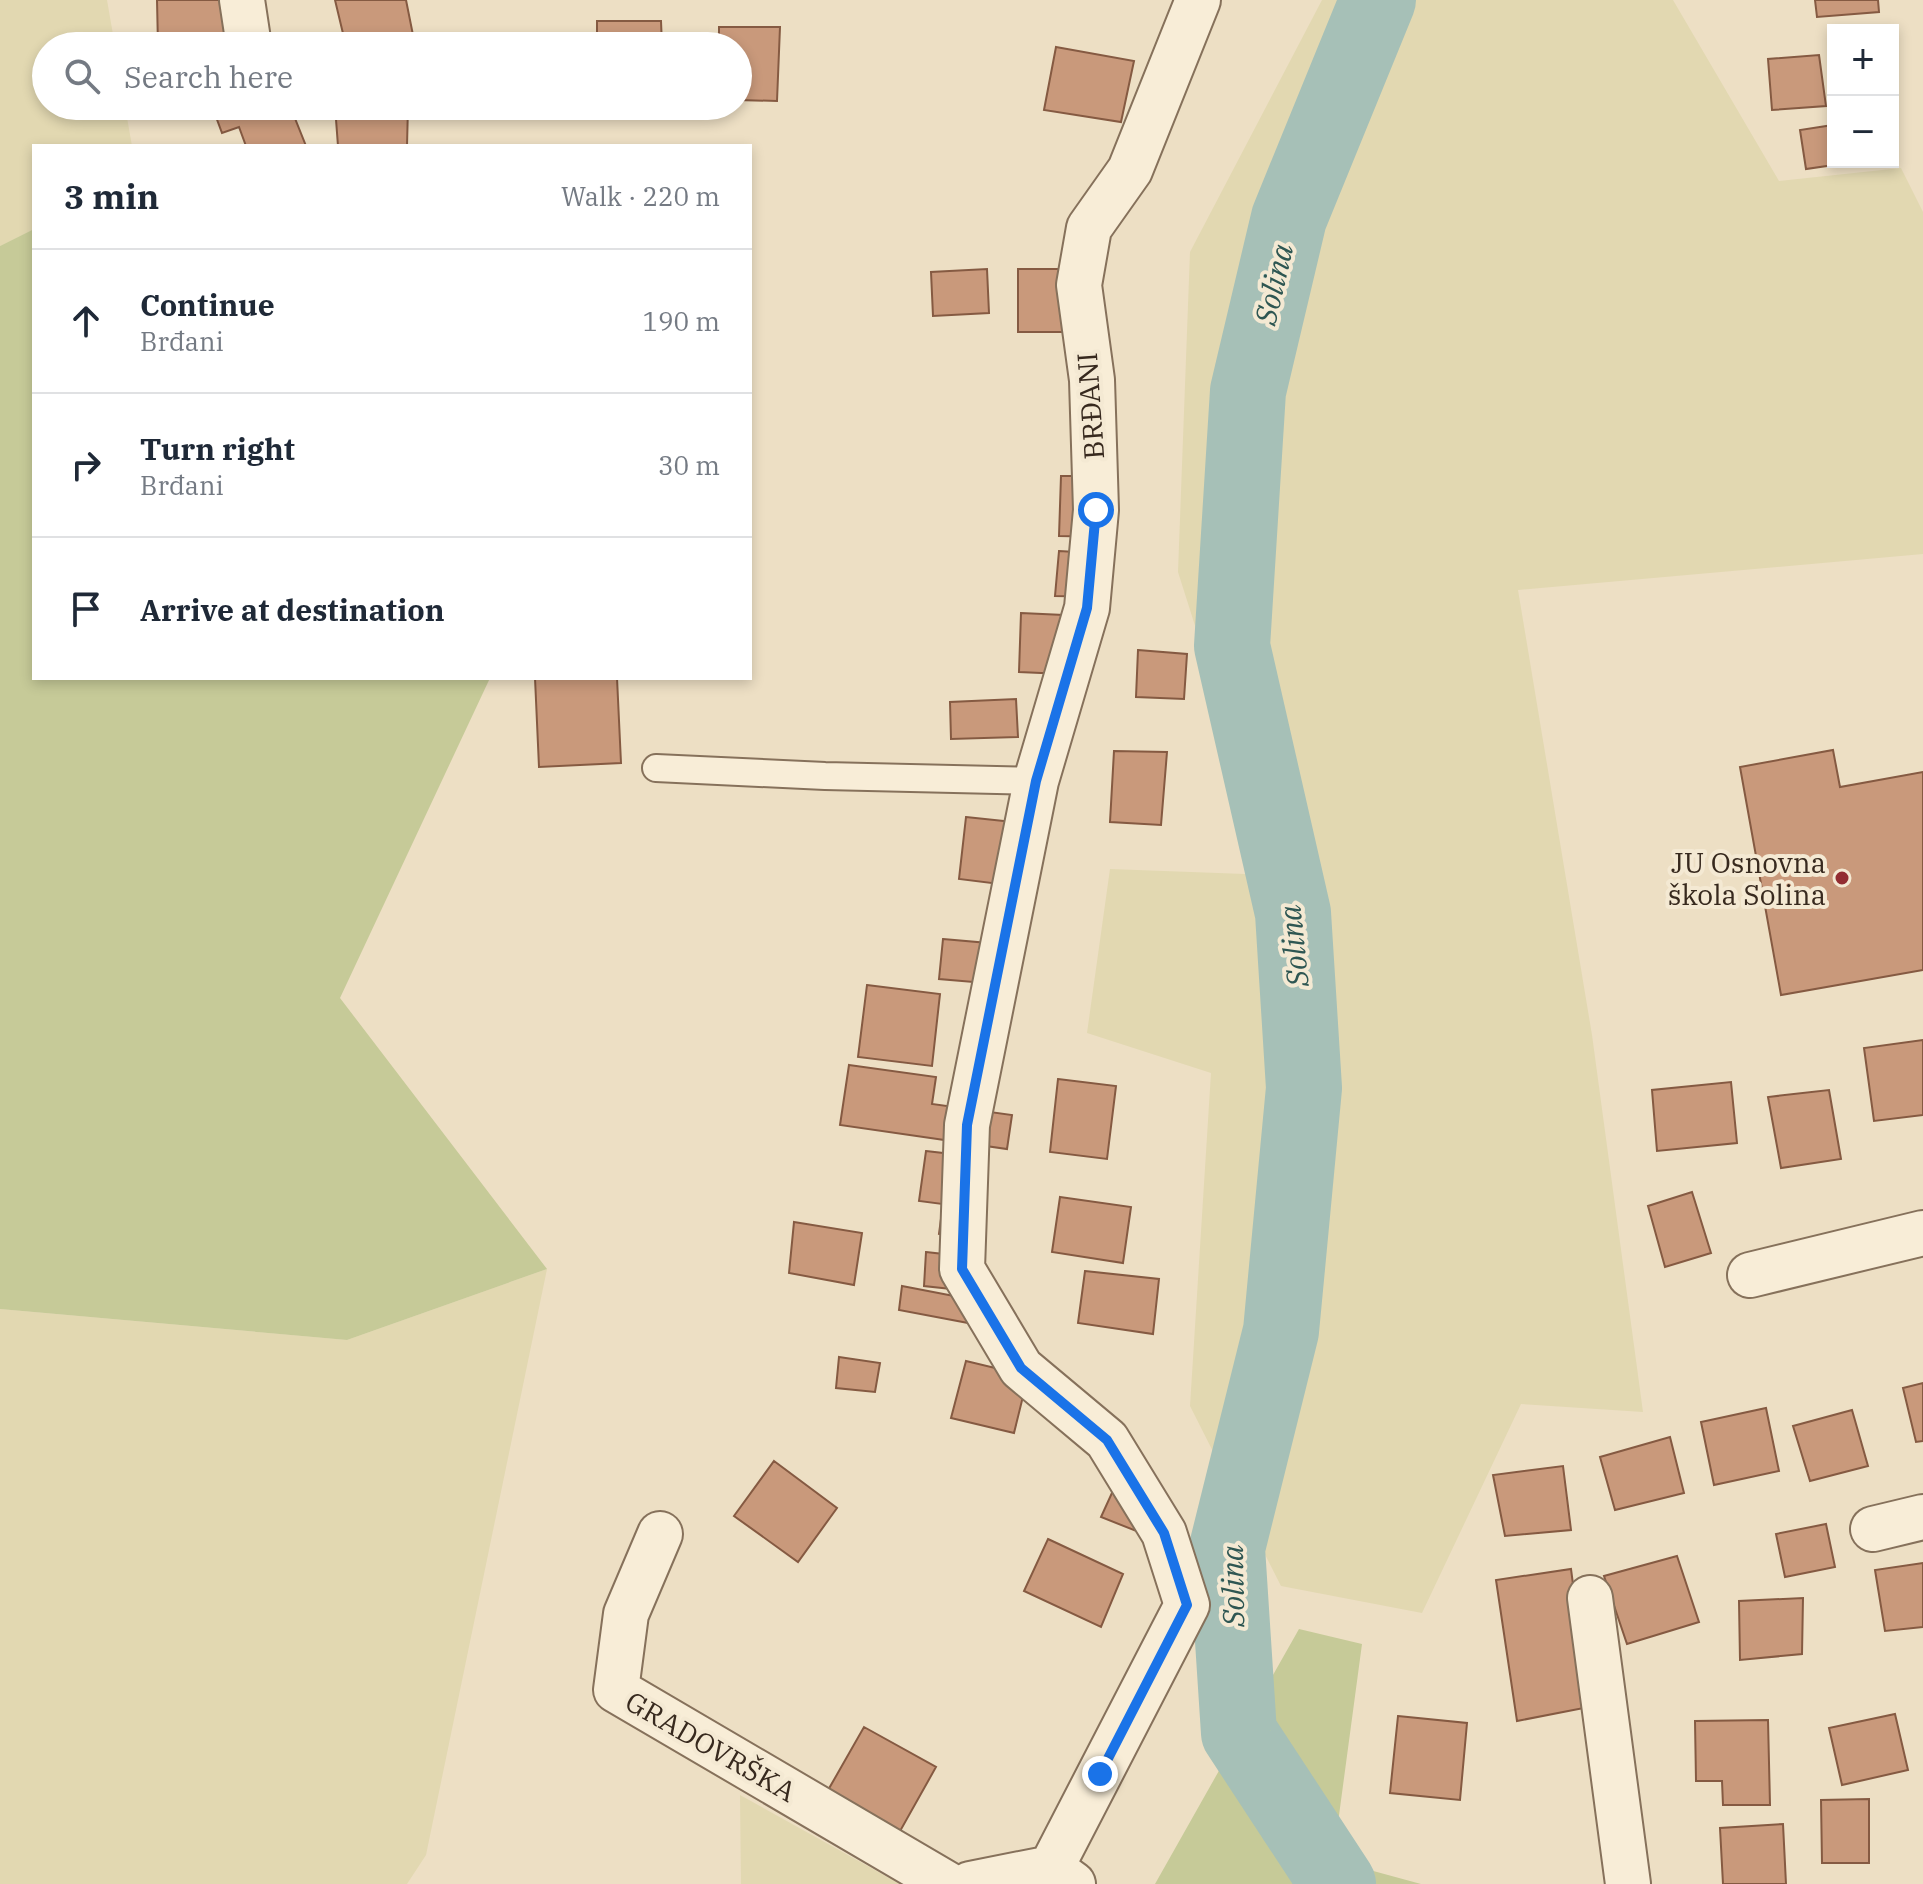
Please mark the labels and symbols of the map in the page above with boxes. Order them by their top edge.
water label: Solina [1245,239,1301,329]
street label: BRĐANI [1068,351,1112,461]
route start [1078,492,1114,528]
place label: JU Osnovna škola Solina [1668,844,1826,913]
marker: JU Osnovna škola Solina [1833,869,1851,887]
water label: Solina [1269,902,1317,990]
water label: Solina [1212,1544,1252,1628]
street label: GRADOVRŠKA [619,1682,803,1810]
route end [1082,1756,1118,1792]

